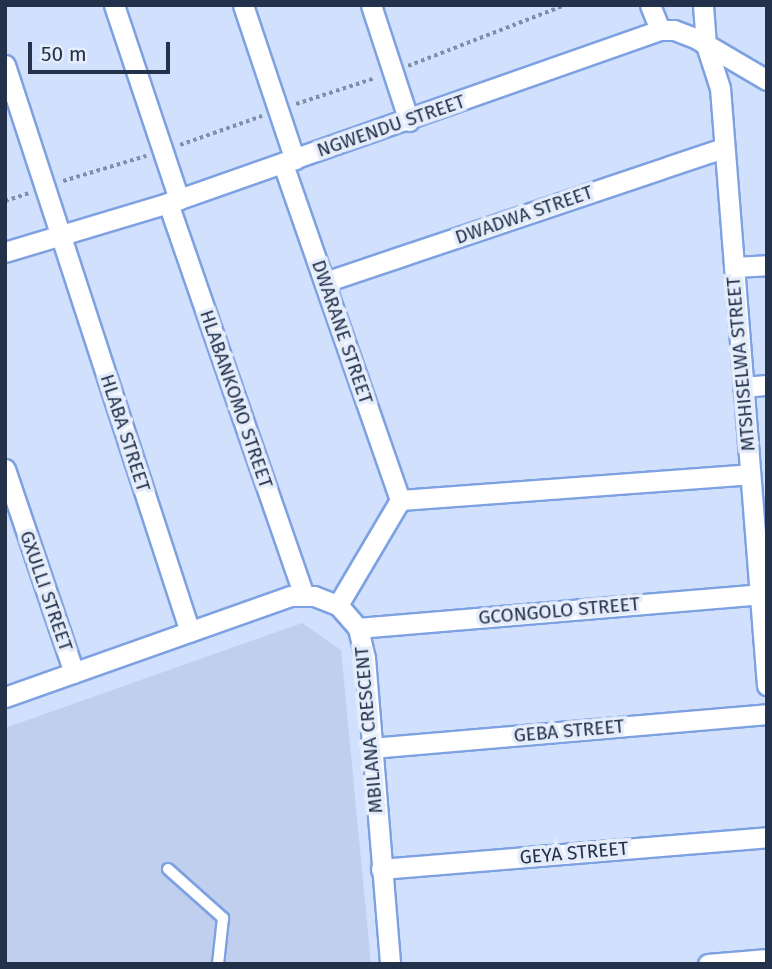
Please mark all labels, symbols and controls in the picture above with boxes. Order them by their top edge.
scale bar [32,28,173,72]
text: 50 m [41,41,87,67]
street label: NGWENDU STREET [314,90,468,162]
street label: DWADWA STREET [452,181,596,249]
street label: DWARANE STREET [307,257,377,407]
street label: MTSHISELWA STREET [722,276,760,452]
street label: HLABANKOMO STREET [195,307,277,491]
street label: HLABA STREET [95,371,155,495]
street label: GXULLI STREET [15,528,77,654]
street label: GCONGOLO STREET [477,593,641,629]
street label: MBILANA CRESCENT [350,646,388,814]
street label: GEBA STREET [513,715,625,747]
street label: GEYA STREET [519,837,629,869]

